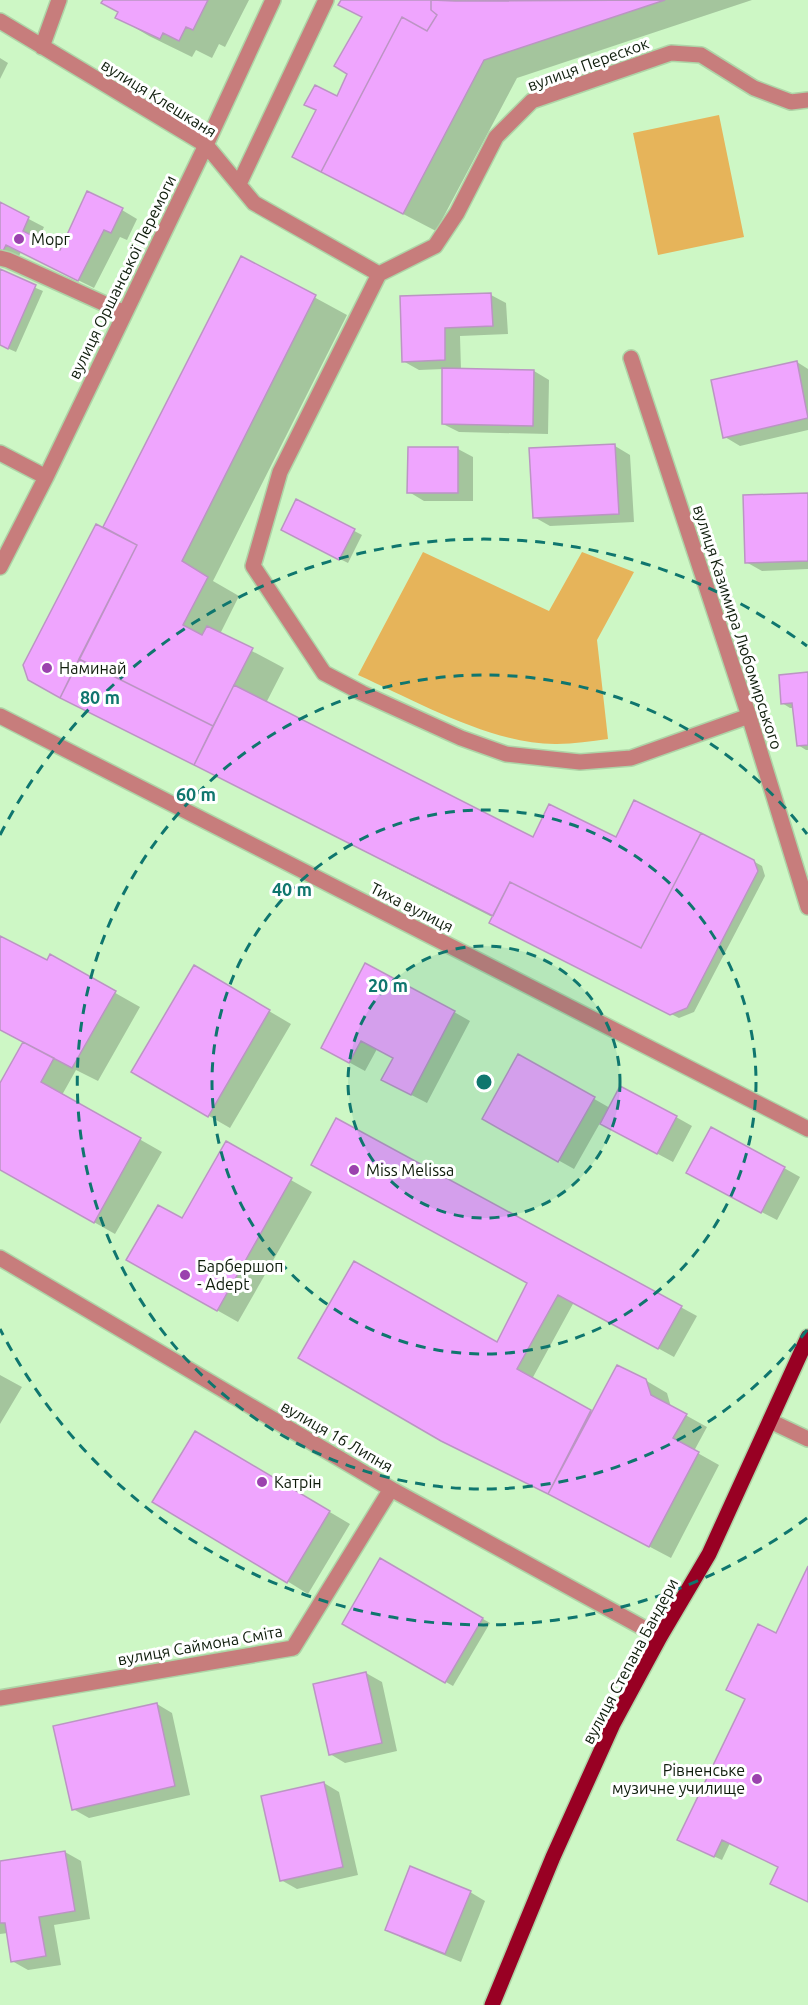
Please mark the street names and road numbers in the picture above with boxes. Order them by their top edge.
street label: вулиця Перескок [525,34,651,94]
street label: вулиця Клешканя [98,55,220,141]
street label: вулиця Оршанської Перемоги [65,172,179,382]
street label: вулиця Казимира Любомирського [690,503,786,751]
street label: Тиха вулиця [368,878,456,936]
street label: вулиця 16 Липня [278,1397,396,1475]
street label: вулиця Степана Бандери [579,1575,681,1747]
street label: вулиця Саймона Сміта [116,1622,284,1668]

